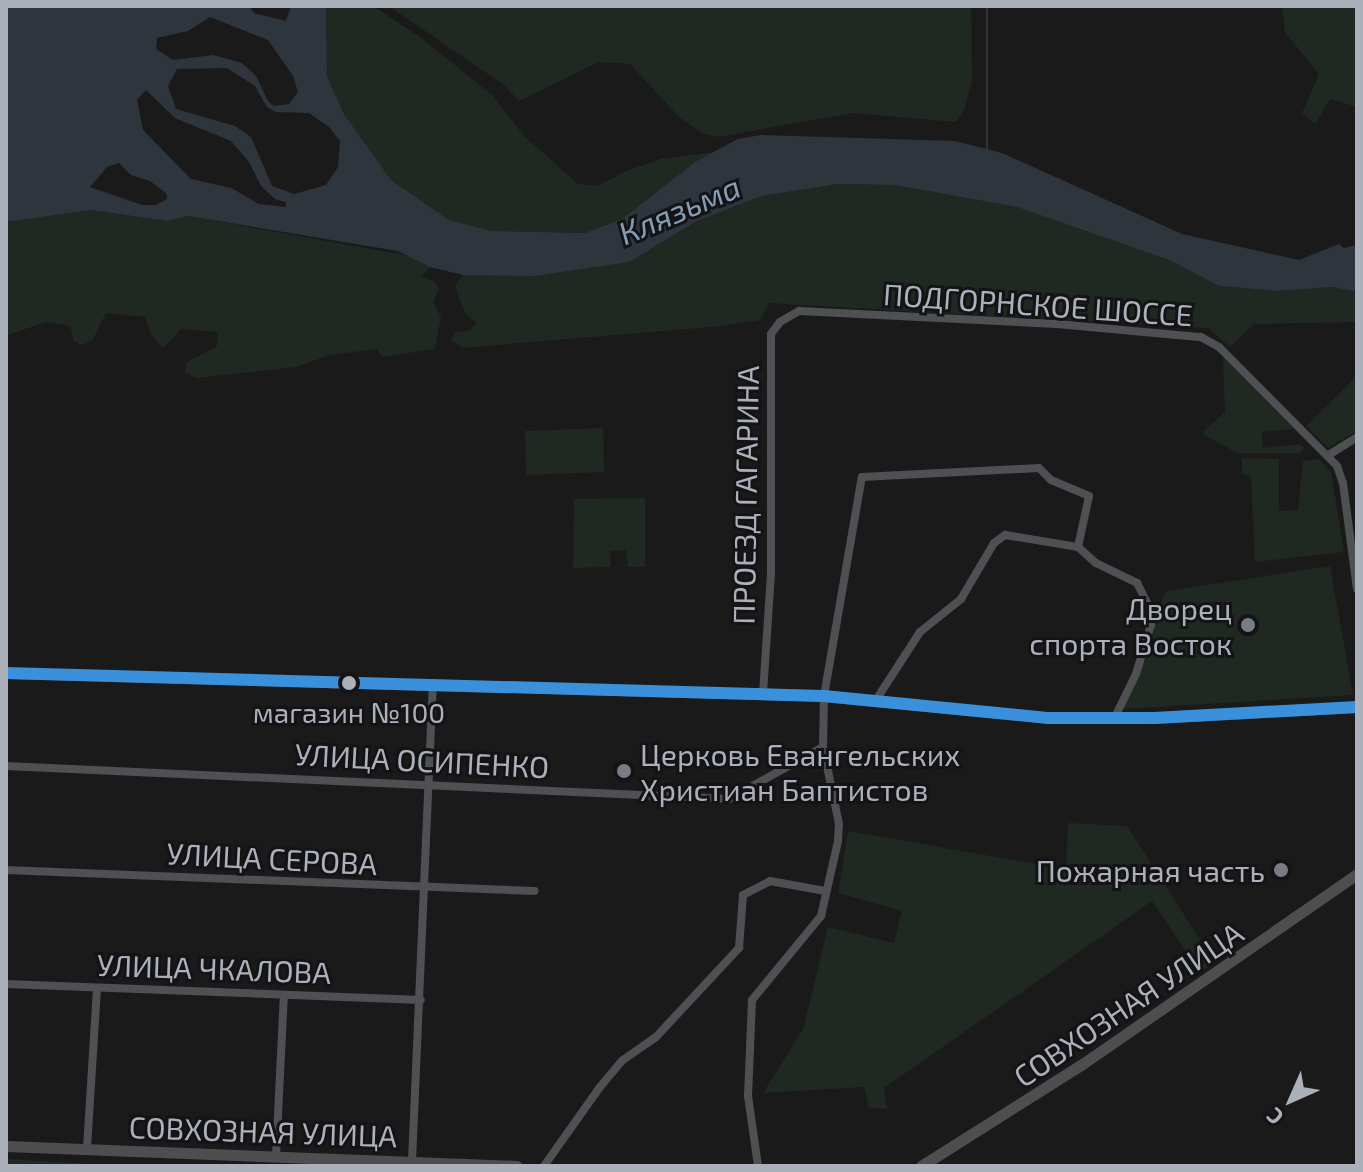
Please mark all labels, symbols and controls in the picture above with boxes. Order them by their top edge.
water label: Клязьма [612,166,746,252]
street label: ПОДГОРНСКОЕ ШОССЕ [882,275,1194,333]
street label: ПРОЕЗД ГАГАРИНА [725,365,765,625]
place label: Дворец спорта Восток [1029,590,1232,660]
marker: Дворец спорта Восток [1239,616,1257,634]
marker: магазин №100 [341,675,357,691]
place label: магазин №100 [253,695,445,729]
street label: УЛИЦА ОСИПЕНКО [294,735,550,785]
place label: Церковь Евангельских Христиан Баптистов [640,736,960,806]
marker: Церковь Евангельских Христиан Баптистов [615,762,633,780]
street label: УЛИЦА СЕРОВА [166,835,378,881]
place label: Пожарная часть [1036,852,1265,888]
marker: Пожарная часть [1272,861,1290,879]
street label: СОВХОЗНАЯ УЛИЦА [1007,914,1249,1094]
street label: УЛИЦА ЧКАЛОВА [96,946,332,990]
north arrow [1251,1060,1331,1140]
text: С [1260,1103,1288,1131]
street label: СОВХОЗНАЯ УЛИЦА [128,1108,398,1154]

